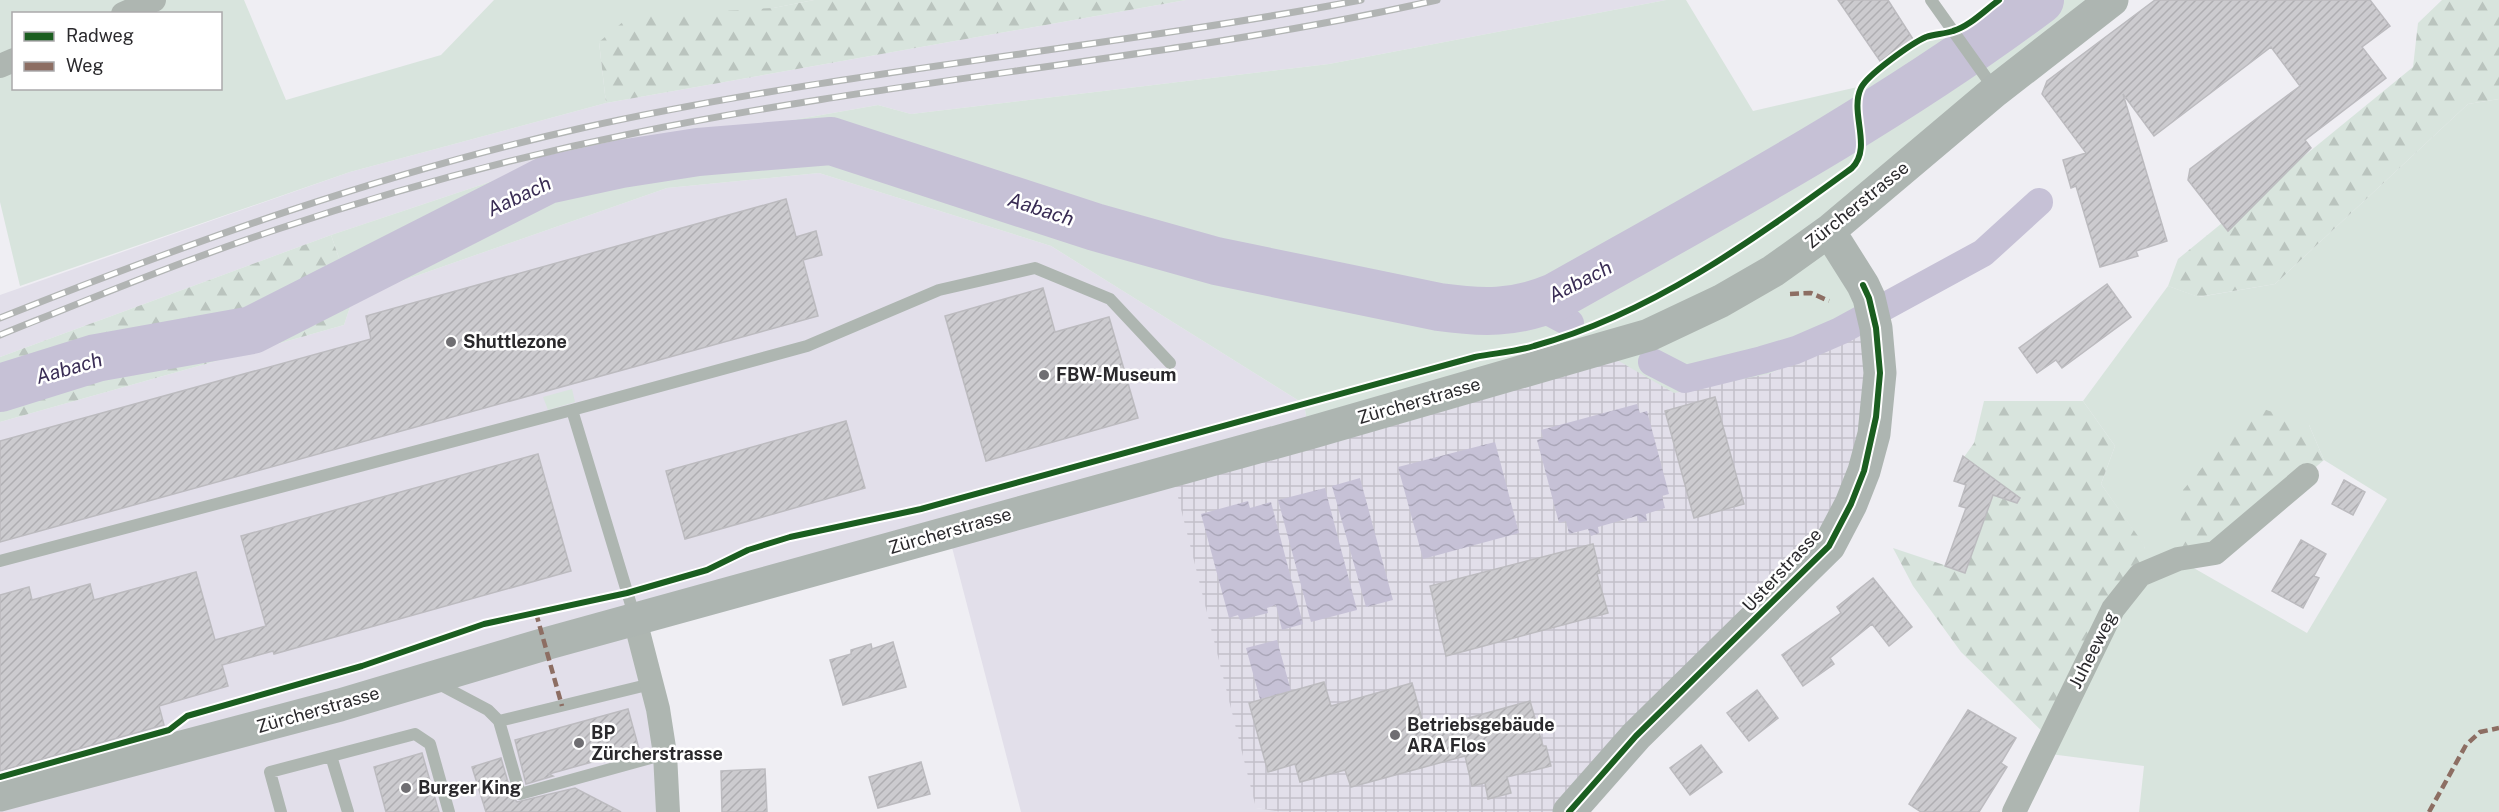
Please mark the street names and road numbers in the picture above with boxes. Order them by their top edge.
street label: Zürcherstrasse [1801,157,1913,253]
street label: Zürcherstrasse [1355,373,1483,428]
street label: Zürcherstrasse [886,503,1014,558]
street label: Usterstrasse [1738,524,1826,616]
street label: Juheeweg [2064,608,2121,692]
street label: Zürcherstrasse [254,682,382,737]

